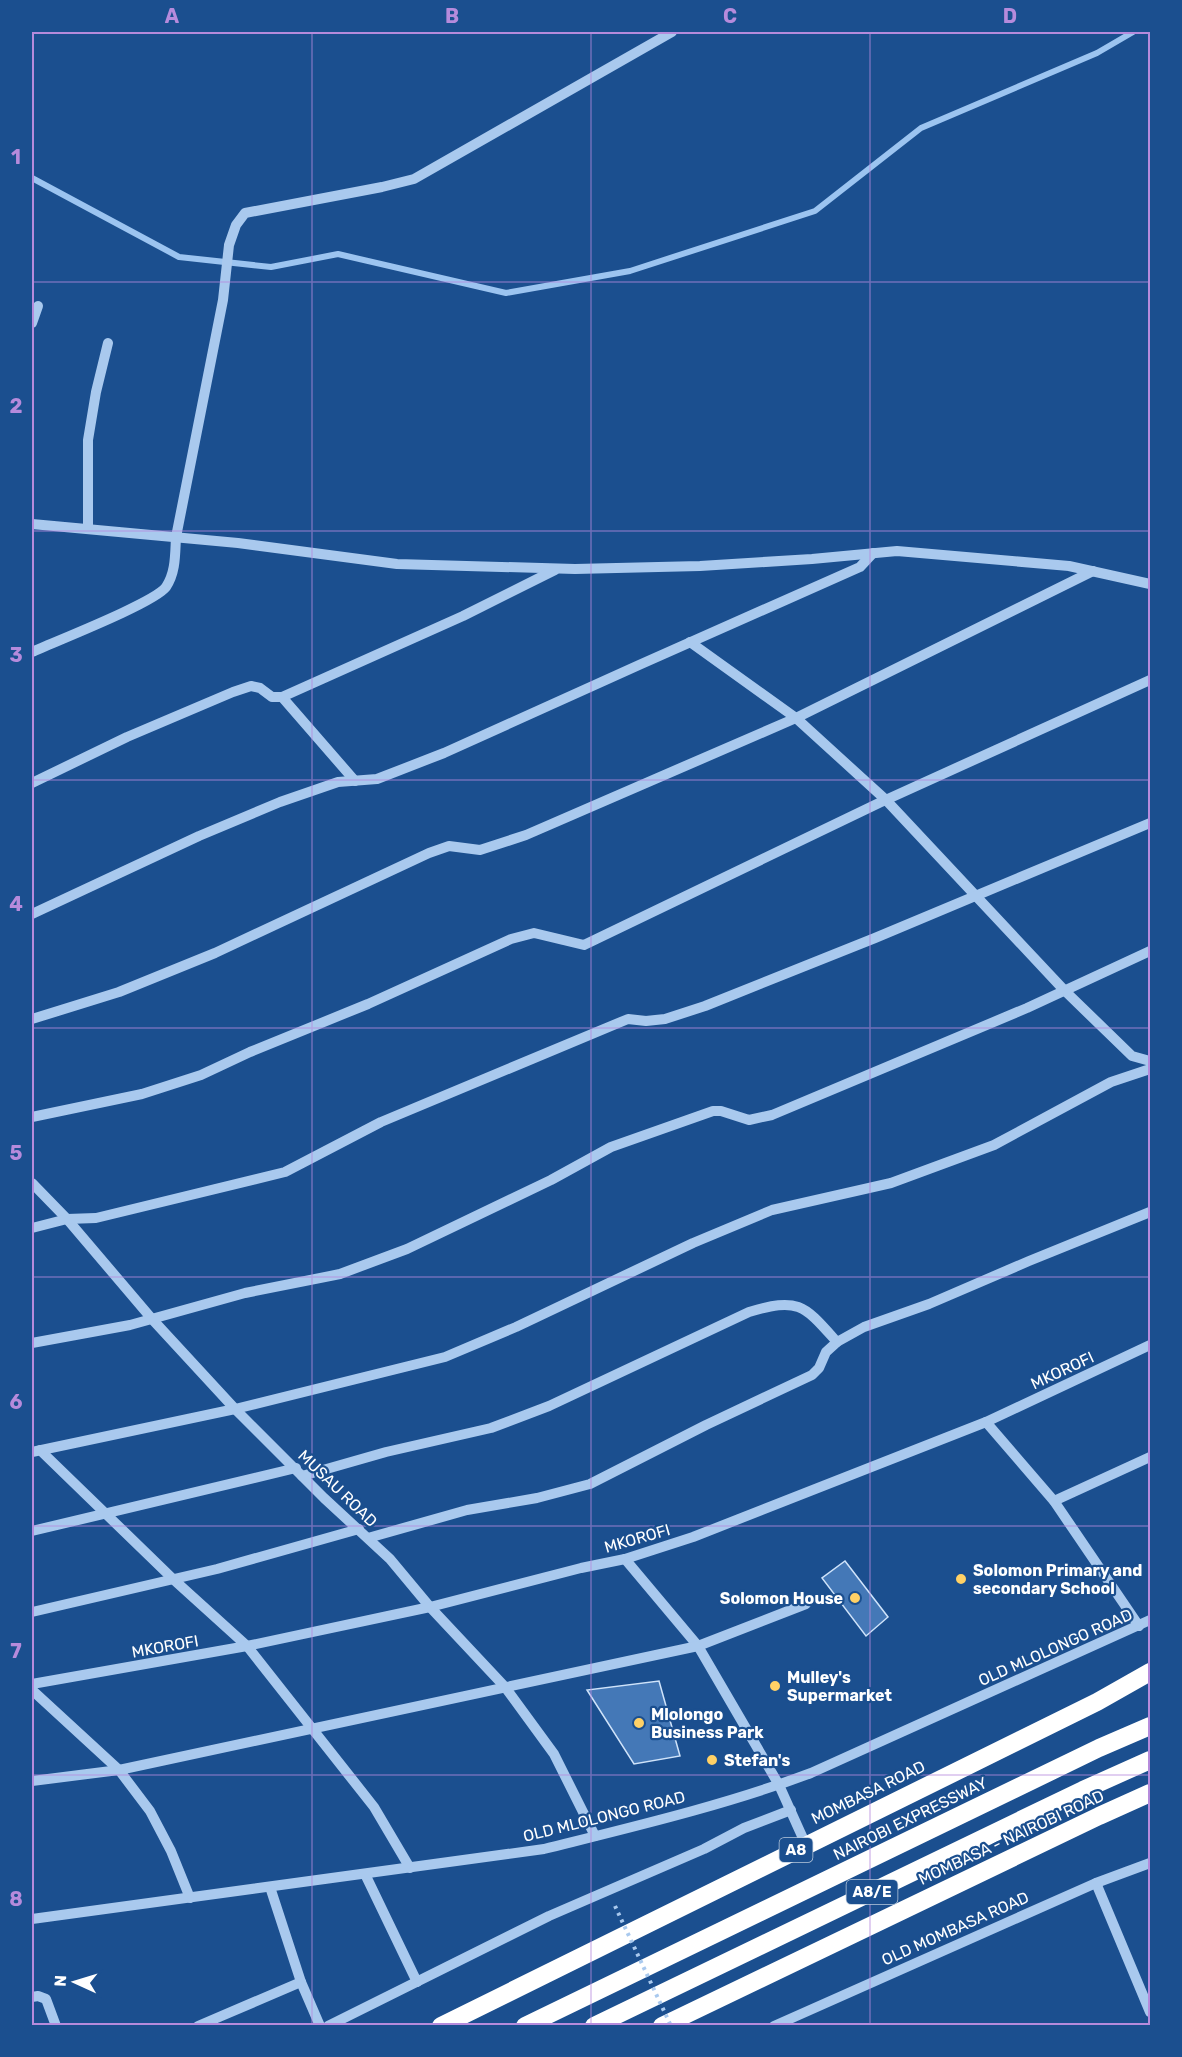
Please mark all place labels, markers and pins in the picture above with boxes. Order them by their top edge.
place label: Solomon Primary and secondary School [973,1561,1142,1598]
marker: Solomon Primary and secondary School [954,1572,968,1586]
place label: Solomon House [720,1589,843,1608]
marker: Solomon House [848,1591,862,1605]
place label: Mulley's Supermarket [787,1668,893,1705]
marker: Mulley's Supermarket [768,1679,782,1693]
place label: Mlolongo Business Park [651,1705,764,1742]
marker: Mlolongo Business Park [632,1716,646,1730]
place label: Stefan's [724,1751,790,1770]
marker: Stefan's [705,1753,719,1767]

